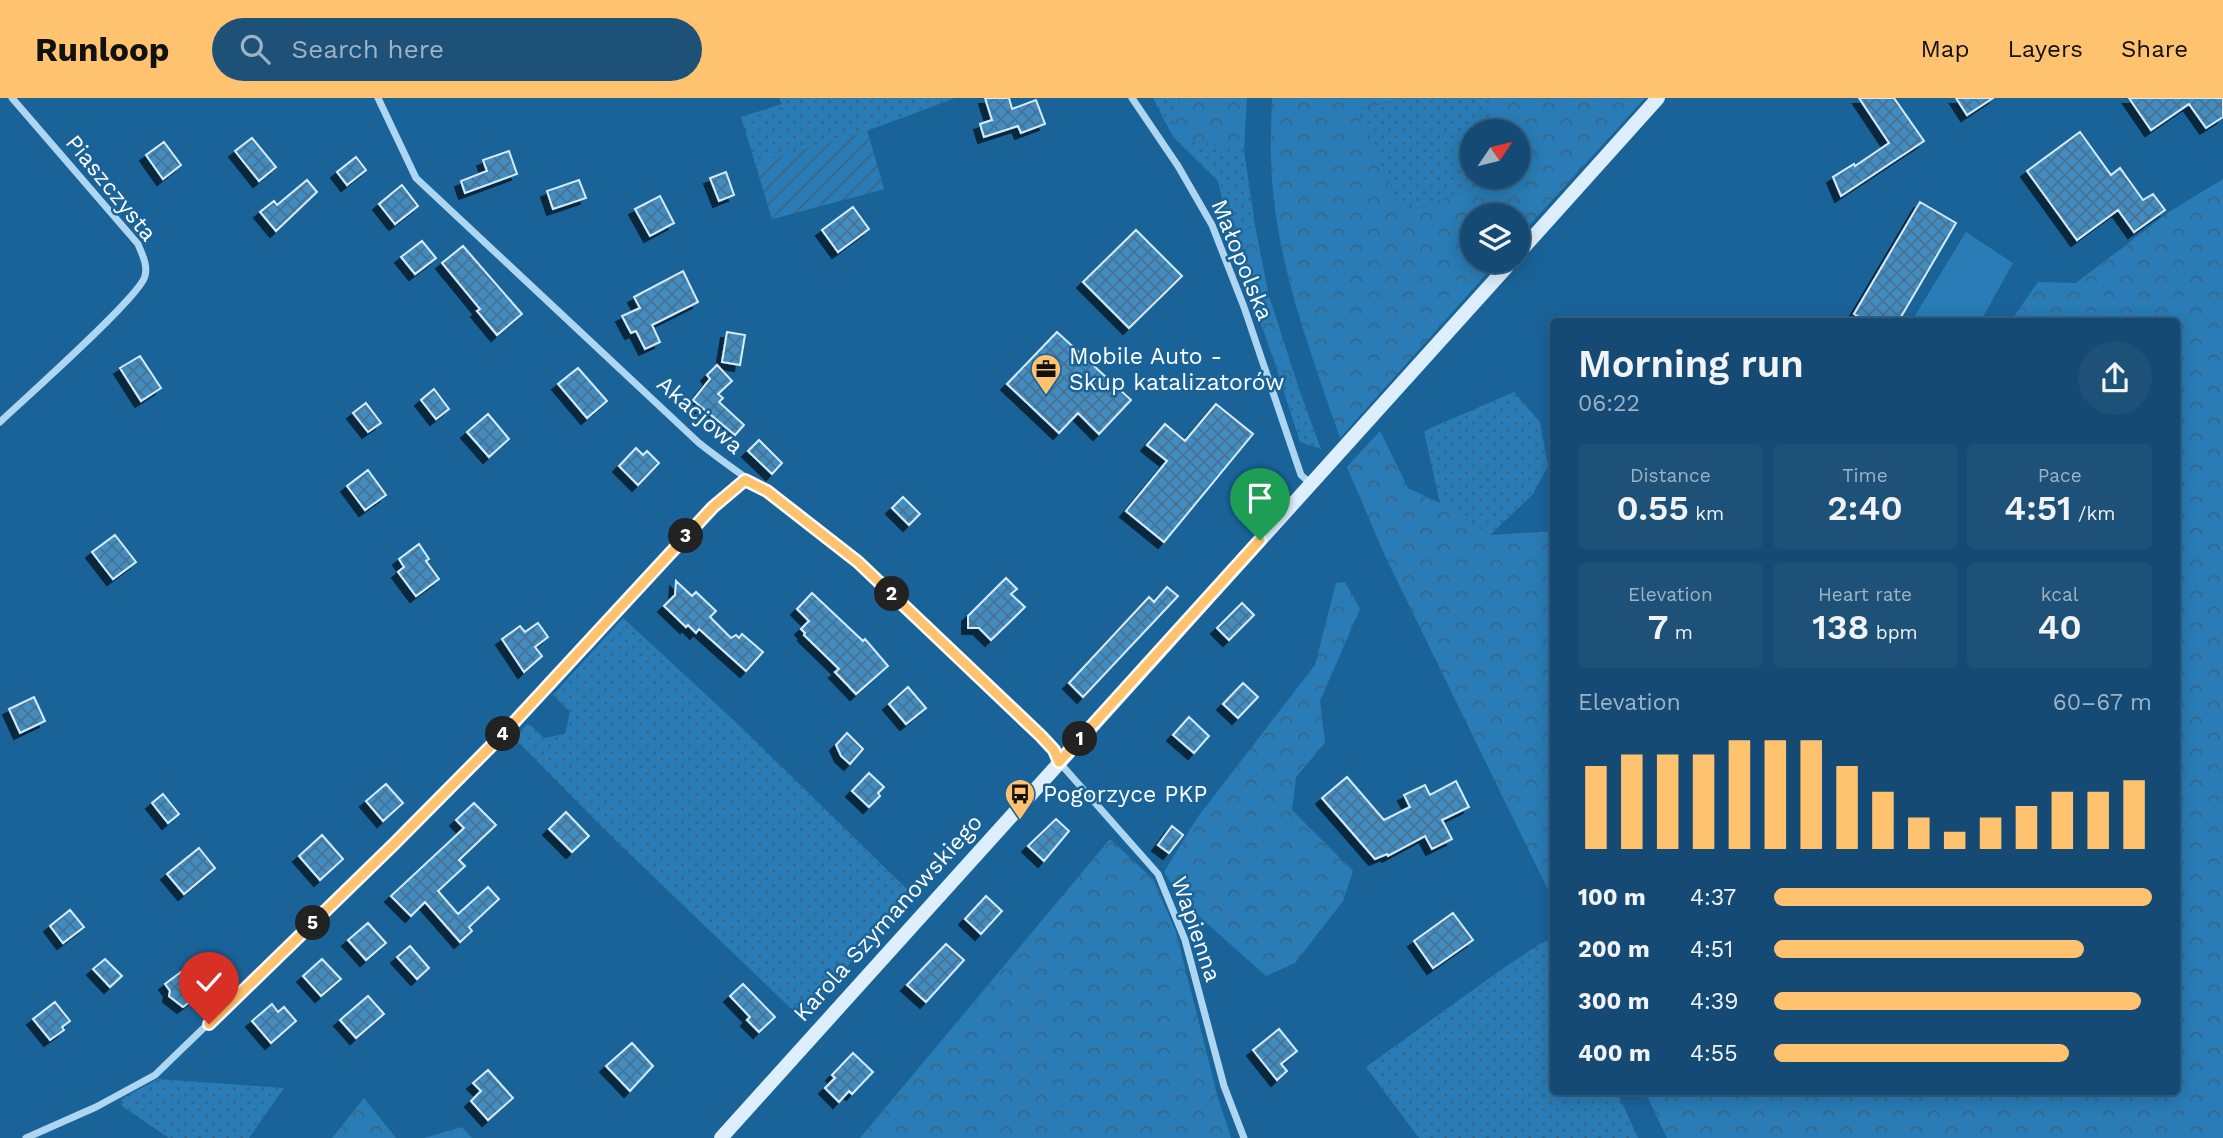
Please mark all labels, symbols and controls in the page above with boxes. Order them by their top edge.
search box [212,18,702,81]
text: Runloop [35,30,170,69]
icon: search [236,30,274,68]
text: Search here [292,34,444,64]
text: Map [1921,35,1969,63]
text: Layers [2007,35,2083,63]
text: Share [2121,35,2188,63]
north arrow [1460,119,1530,189]
map controls [1460,119,1530,273]
street label: Piaszczysta [60,129,162,247]
street label: Małopolska [1205,196,1279,324]
button: layers [1460,203,1530,273]
button: share [2078,341,2152,415]
text: Morning run [1578,342,1804,386]
place label: Mobile Auto - Skup katalizatorów [1069,343,1284,396]
office icon: Mobile Auto - Skup katalizatorów [1029,352,1063,396]
street label: Akacjowa [651,370,749,460]
text: 06:22 [1578,390,1640,417]
text: Distance [1630,464,1711,487]
text: Time [1842,464,1888,487]
text: Pace [2038,464,2082,487]
pin [1230,468,1290,540]
icon: arrive [1241,479,1279,517]
text: 0.55 [1616,487,1689,529]
text: 2:40 [1827,487,1903,529]
text: 4:51 [2004,487,2072,529]
text: km [1689,502,1724,525]
text: /km [2072,502,2115,525]
pin: 3 [668,518,704,554]
text: 3 [680,524,691,547]
pin: 2 [874,576,910,612]
text: 2 [886,582,897,605]
text: Elevation [1628,583,1713,606]
text: Heart rate [1818,583,1912,606]
text: kcal [2041,583,2078,606]
text: 7 [1648,606,1668,648]
text: 138 [1812,606,1869,648]
text: 40 [2037,606,2082,648]
text: m [1668,621,1693,644]
text: bpm [1869,621,1918,644]
text: Elevation [1578,689,1681,716]
text: 60–67 m [2053,689,2152,716]
pin: 4 [486,716,520,752]
text: 4 [496,722,509,745]
pin: 1 [1062,722,1098,756]
text: 1 [1075,727,1084,750]
bus stop icon: Pogorzyce PKP [1003,777,1037,821]
place label: Pogorzyce PKP [1043,781,1207,808]
street label: Karola Szymanowskiego [788,809,988,1027]
street label: Wapienna [1165,873,1227,985]
text: 100 m [1578,884,1646,911]
text: 4:37 [1690,884,1736,911]
pin: 5 [296,906,330,940]
text: 5 [307,911,318,934]
text: 200 m [1578,936,1650,963]
text: 4:51 [1690,936,1733,963]
pin [179,952,239,1024]
icon: check [190,963,228,1001]
text: 300 m [1578,988,1649,1015]
text: 4:39 [1690,988,1738,1015]
text: 400 m [1578,1040,1651,1067]
text: 4:55 [1690,1040,1738,1067]

